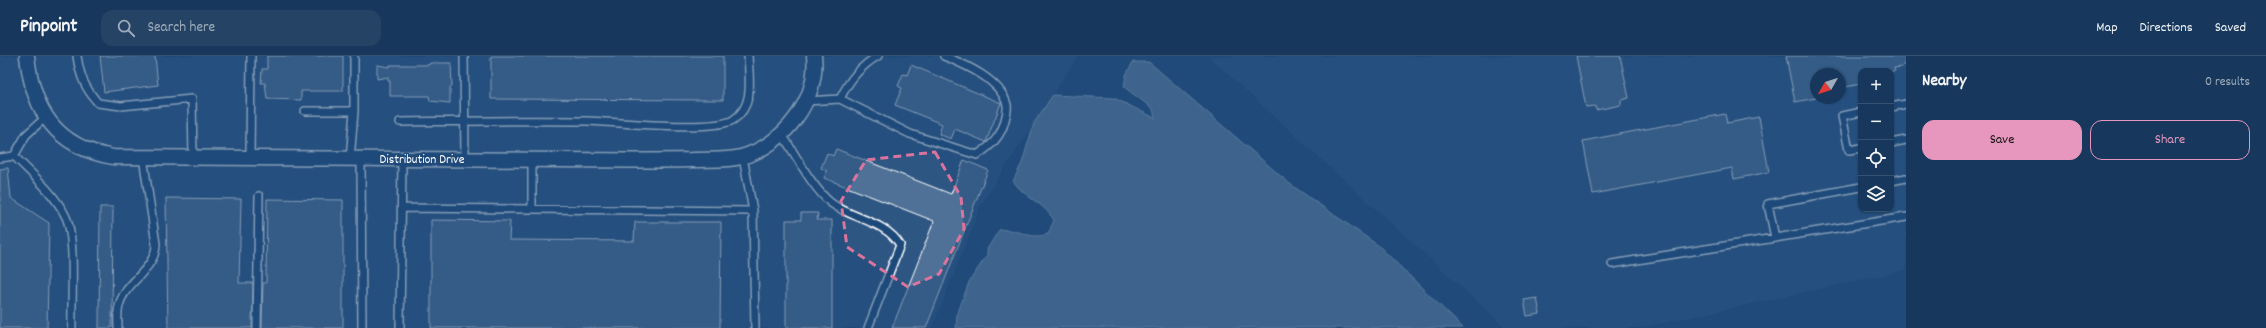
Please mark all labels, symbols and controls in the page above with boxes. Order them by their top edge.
search box [101,10,381,46]
text: Pinpoint [20,14,77,41]
icon: search [115,17,137,39]
text: Search here [147,17,215,39]
text: Map [2096,18,2118,38]
text: Directions [2140,18,2193,38]
text: Saved [2215,18,2246,38]
north arrow [1810,68,1846,104]
map controls [1858,68,1894,212]
button: + [1858,68,1894,104]
text: Nearby [1922,70,1966,94]
text: 0 results [2205,73,2250,92]
button: − [1858,104,1894,140]
button: Save [1922,120,2082,160]
button: Share [2090,120,2250,160]
button: locate [1858,140,1894,176]
street label: Distribution Drive [380,151,465,170]
button: layers [1858,176,1894,212]

